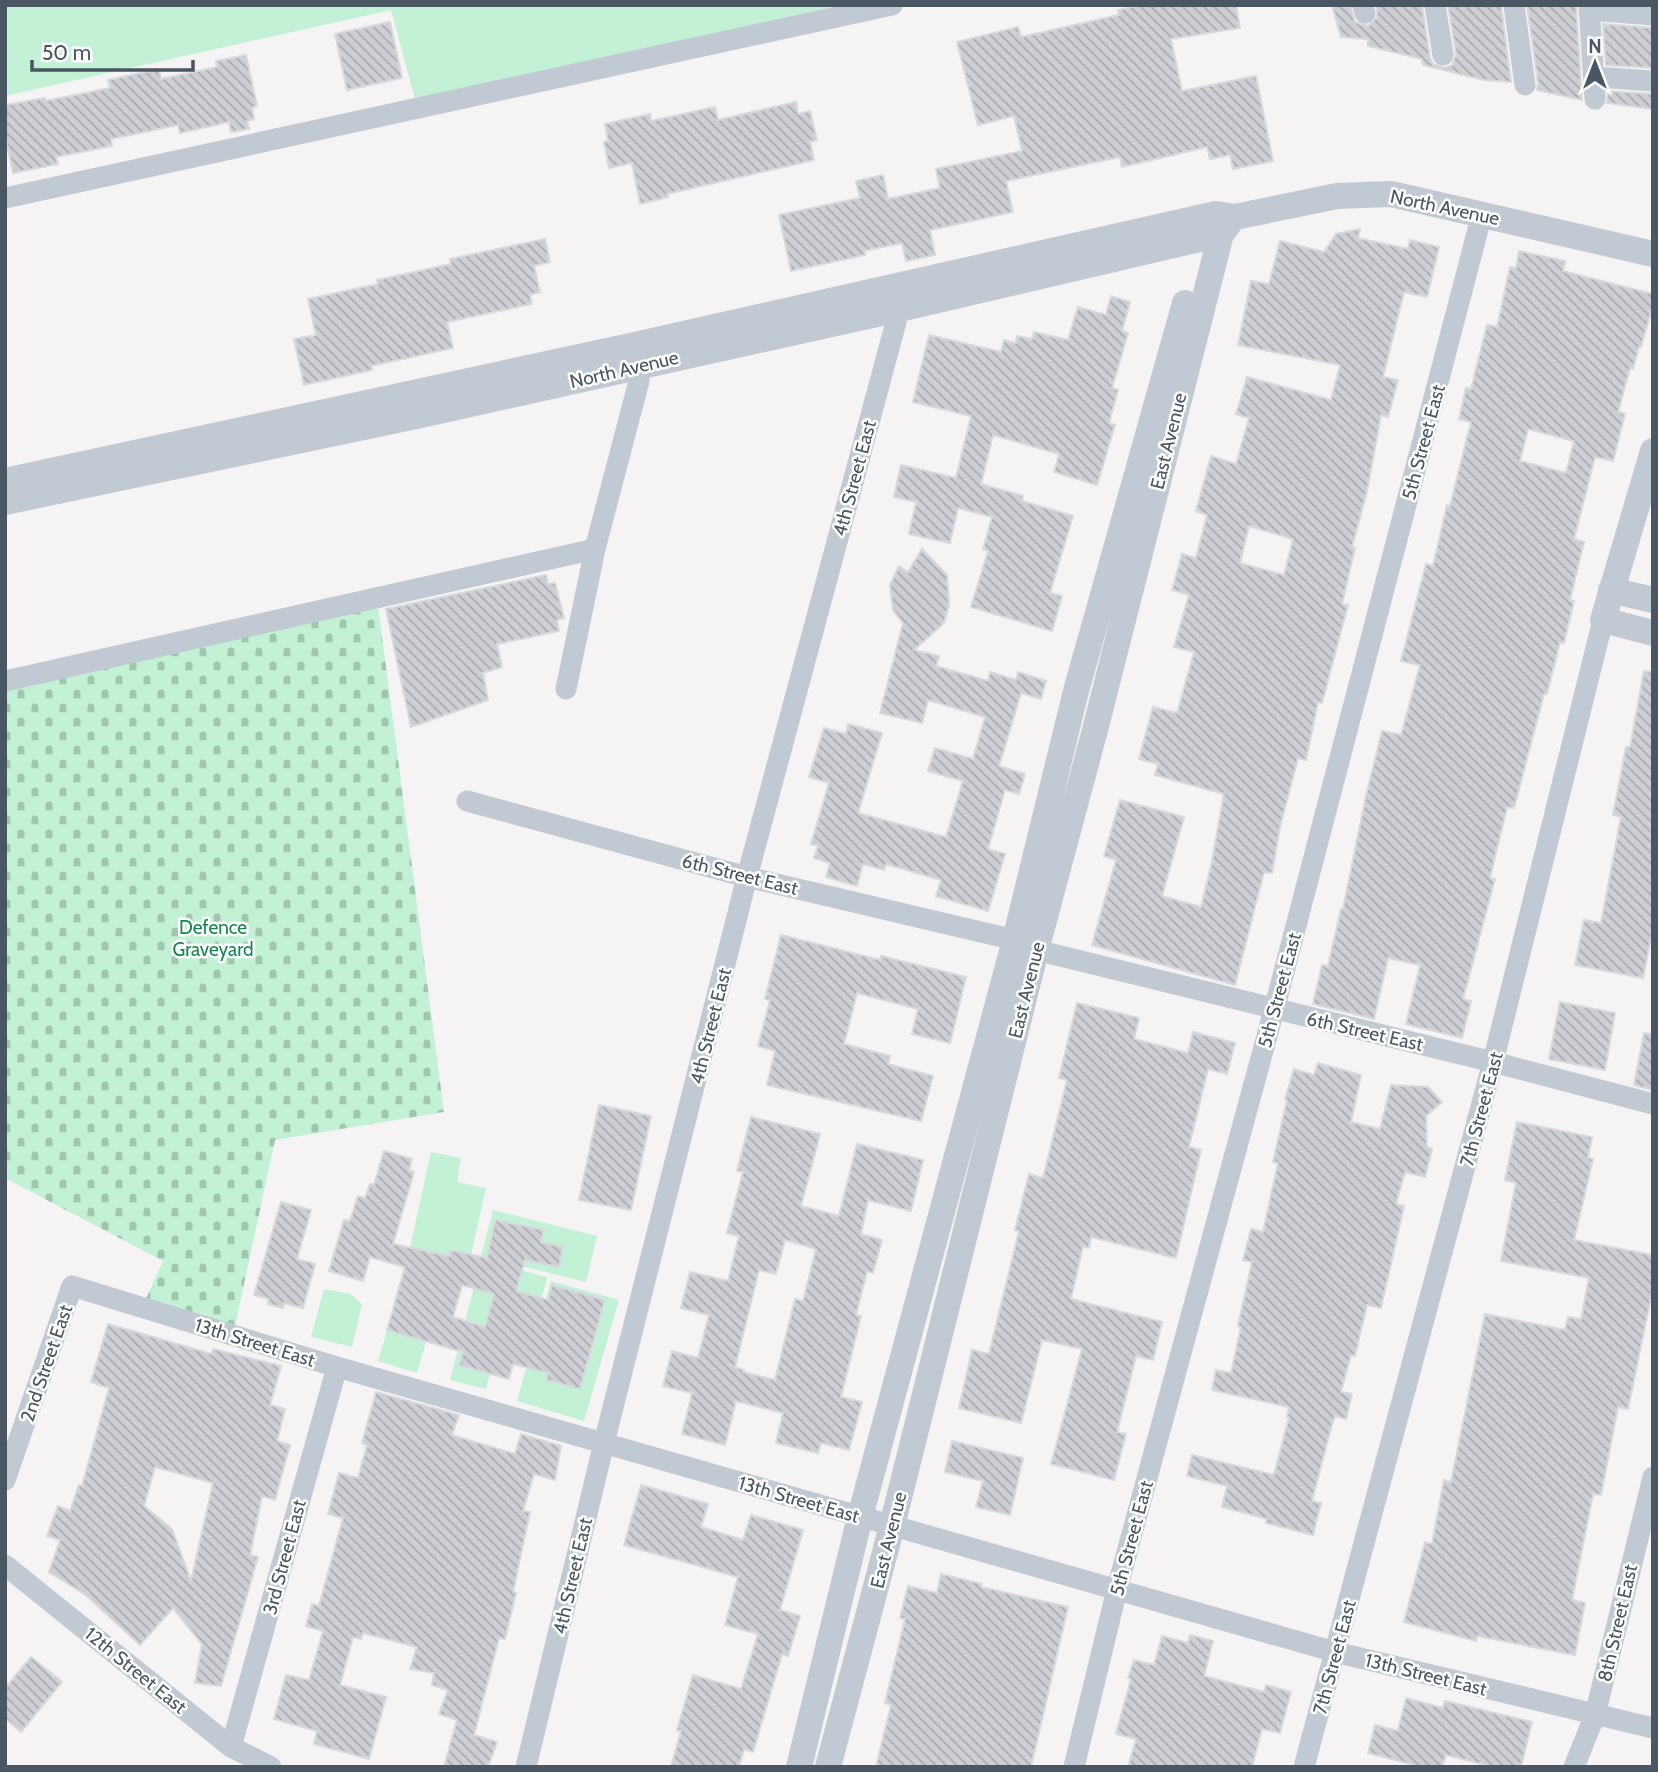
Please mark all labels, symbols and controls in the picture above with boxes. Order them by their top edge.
scale bar [32,28,192,72]
north arrow [1560,28,1630,98]
text: N [1588,35,1602,58]
text: 50 m [42,40,91,65]
street label: North Avenue [1388,185,1502,230]
street label: North Avenue [568,346,681,393]
street label: 5th Street East [1397,381,1450,502]
street label: East Avenue [1145,390,1192,492]
street label: 4th Street East [828,417,881,539]
street label: 6th Street East [679,849,801,900]
park label: Defence Graveyard [172,916,254,961]
street label: 5th Street East [1253,929,1306,1050]
street label: East Avenue [1003,939,1050,1041]
street label: 4th Street East [685,965,736,1087]
street label: 6th Street East [1304,1007,1426,1056]
street label: 7th Street East [1455,1049,1508,1169]
street label: 2nd Street East [16,1301,77,1425]
street label: 13th Street East [192,1313,318,1372]
street label: 13th Street East [736,1471,862,1528]
street label: 5th Street East [1105,1477,1158,1598]
street label: East Avenue [865,1489,912,1591]
street label: 3rd Street East [258,1497,311,1617]
street label: 4th Street East [548,1515,597,1637]
street label: 8th Street East [1593,1562,1642,1684]
street label: 7th Street East [1308,1597,1361,1717]
street label: 12th Street East [80,1622,192,1719]
street label: 13th Street East [1363,1648,1490,1701]

